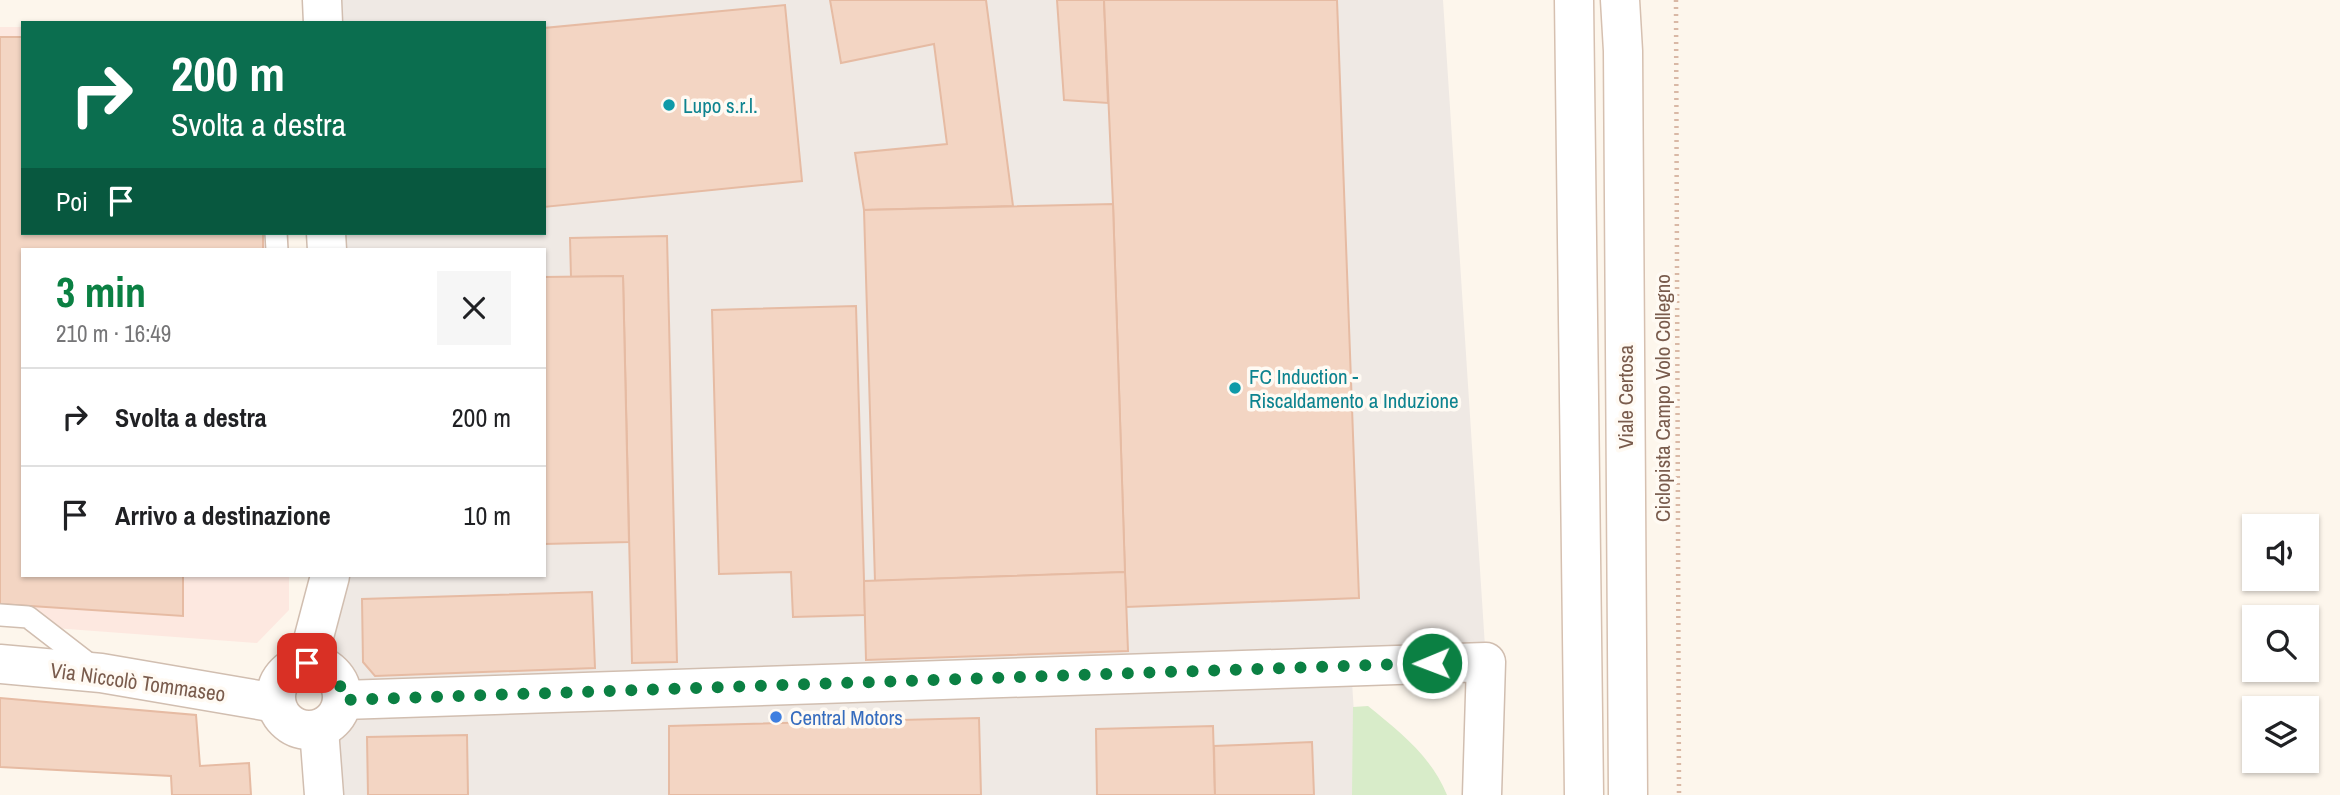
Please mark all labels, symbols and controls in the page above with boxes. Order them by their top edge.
text: 200 m [171,40,285,106]
icon: right [56,49,147,140]
place label: Lupo s.r.l. [683,91,758,120]
marker: Lupo s.r.l. [661,97,677,113]
text: Svolta a destra [171,103,346,146]
icon: arrive [102,182,140,220]
text: Poi [56,184,88,219]
text: 3 min [56,264,146,320]
button: close [437,271,511,345]
street label: Ciclopista Campo Volo Collegno [1648,274,1677,522]
text: 210 m · 16:49 [56,318,171,349]
street label: Viale Certosa [1611,345,1640,449]
place label: FC Induction - Riscaldamento a Induzione [1249,362,1459,415]
marker: FC Induction - Riscaldamento a Induzione [1227,380,1243,396]
icon: right [56,398,94,436]
text: Svolta a destra [115,400,267,435]
text: 200 m [452,400,511,435]
icon: arrive [56,496,94,534]
text: Arrivo a destinazione [115,498,331,533]
text: 10 m [464,498,511,533]
map controls [2242,514,2319,773]
button: sound [2242,514,2319,591]
button: search [2242,605,2319,682]
position arrow [1395,626,1469,700]
pin [277,633,337,693]
icon: arrive [288,644,326,682]
street label: Via Niccolò Tommaseo [49,655,227,709]
button: layers [2242,696,2319,773]
place label: Central Motors [790,703,903,732]
marker: Central Motors [768,709,784,725]

